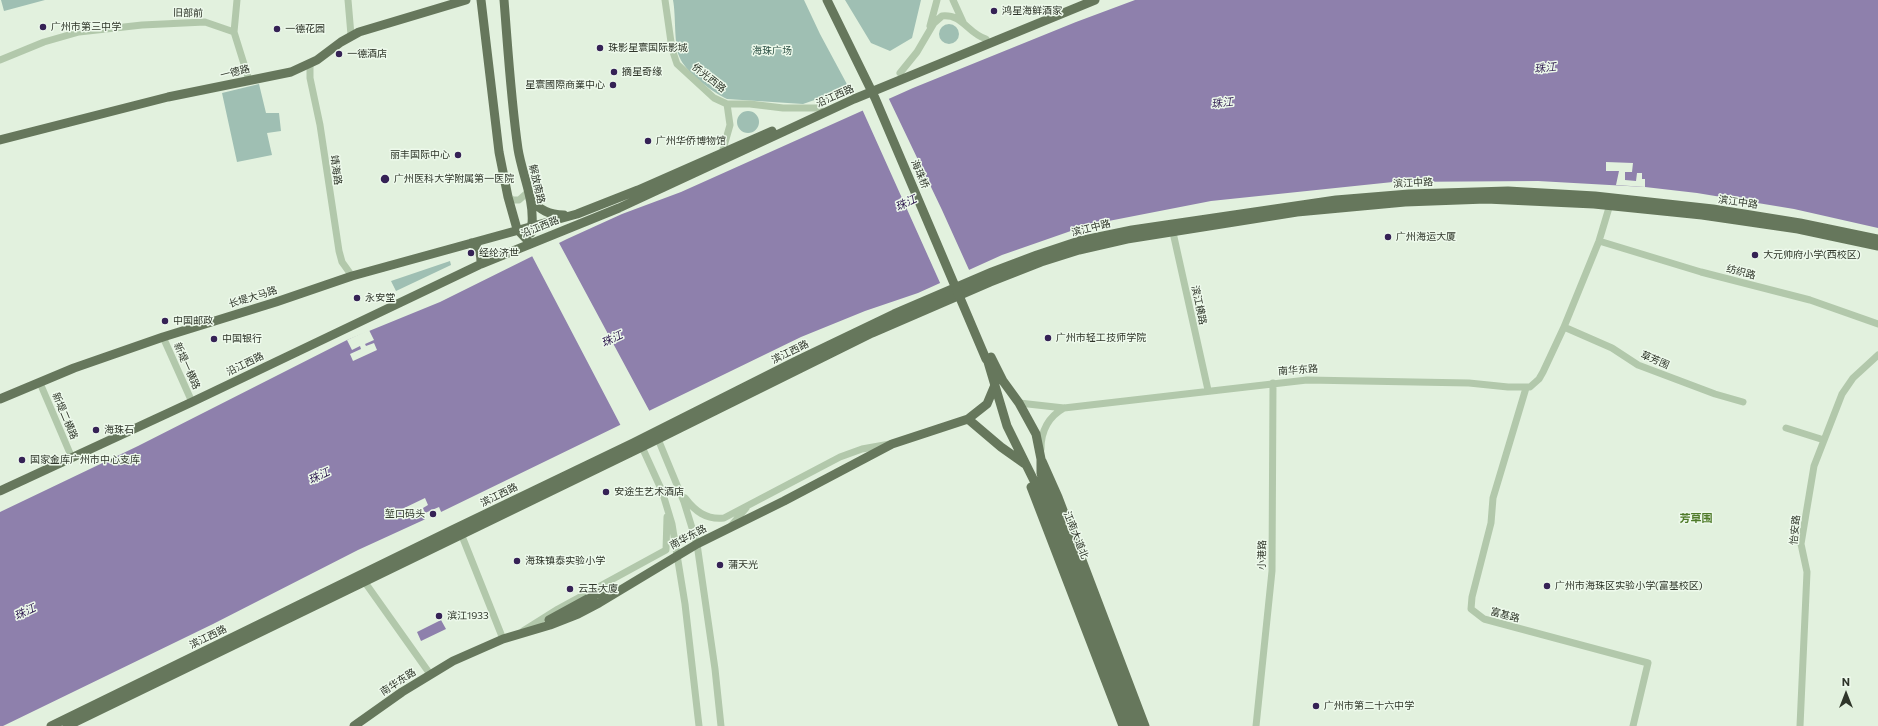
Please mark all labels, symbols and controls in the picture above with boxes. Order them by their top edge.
place label: 鸿星海鲜酒家 [1002,5,1062,17]
marker: 鸿星海鲜酒家 [989,6,999,16]
street label: 旧部前 [173,7,203,19]
place label: 广州市第三中学 [51,21,121,33]
marker: 广州市第三中学 [38,22,48,32]
place label: 一德花园 [285,23,325,35]
marker: 一德花园 [272,24,282,34]
place label: 珠影星寰国际影城 [608,42,688,54]
marker: 珠影星寰国际影城 [595,43,605,53]
park label: 海珠广场 [752,45,792,57]
place label: 一德酒店 [347,48,387,60]
marker: 一德酒店 [334,49,344,59]
water label: 珠江 [1533,60,1557,76]
street label: 侨光西路 [690,61,728,95]
street label: 一德路 [219,63,251,81]
place label: 摘星奇缘 [622,66,662,78]
marker: 摘星奇缘 [609,67,619,77]
place label: 星寰國際商業中心 [525,79,605,91]
marker: 星寰國際商業中心 [608,80,618,90]
street label: 沿江西路 [814,82,856,110]
water label: 珠江 [1210,95,1234,111]
place label: 广州华侨博物馆 [656,135,726,147]
marker: 广州华侨博物馆 [643,136,653,146]
place label: 丽丰国际中心 [390,149,450,161]
marker: 丽丰国际中心 [453,150,463,160]
street label: 靖海路 [328,154,344,186]
street label: 海珠桥 [909,158,931,190]
street label: 解放南路 [527,163,547,205]
marker: 广州医科大学附属第一医院 [379,173,391,185]
place label: 广州医科大学附属第一医院 [394,173,514,185]
street label: 滨江中路 [1393,176,1433,190]
water label: 珠江 [893,192,919,214]
street label: 滨江中路 [1717,193,1759,211]
street label: 沿江西路 [519,214,561,240]
street label: 滨江中路 [1070,217,1112,239]
place label: 广州海运大厦 [1396,231,1456,243]
marker: 广州海运大厦 [1383,232,1393,242]
place label: 经纶济世 [479,247,519,259]
marker: 经纶济世 [466,248,476,258]
place label: 大元帅府小学(西校区) [1763,249,1861,261]
marker: 大元帅府小学(西校区) [1750,250,1760,260]
street label: 纺织路 [1725,263,1757,281]
street label: 长堤大马路 [227,284,279,310]
street label: 滨江横路 [1189,284,1209,326]
place label: 永安堂 [365,292,395,304]
marker: 永安堂 [352,293,362,303]
place label: 中国邮政 [173,315,213,327]
marker: 中国邮政 [160,316,170,326]
water label: 珠江 [599,328,625,350]
place label: 广州市轻工技师学院 [1056,332,1146,344]
place label: 中国银行 [222,333,262,345]
marker: 广州市轻工技师学院 [1043,333,1053,343]
marker: 中国银行 [209,334,219,344]
street label: 滨江西路 [769,338,811,366]
street label: 新堤一横路 [171,341,203,391]
street label: 草芳围 [1639,349,1671,371]
street label: 沿江西路 [224,350,266,378]
street label: 南华东路 [1278,363,1318,377]
street label: 新堤二横路 [50,391,80,441]
place label: 海珠石 [104,424,134,436]
marker: 海珠石 [91,425,101,435]
place label: 国家金库广州市中心支库 [30,454,140,466]
marker: 国家金库广州市中心支库 [17,455,27,465]
water label: 珠江 [306,465,332,487]
street label: 滨江西路 [478,481,520,509]
place label: 安途生艺术酒店 [614,486,684,498]
marker: 安途生艺术酒店 [601,487,611,497]
place label: 堑口码头 [385,508,425,520]
marker: 堑口码头 [428,509,438,519]
street label: 江南大道北 [1061,510,1091,560]
district label: 芳草围 [1680,511,1712,525]
street label: 怡安路 [1787,514,1803,546]
street label: 南华东路 [668,522,708,552]
street label: 小港路 [1256,540,1268,570]
place label: 海珠镇泰实验小学 [525,555,605,567]
marker: 海珠镇泰实验小学 [512,556,522,566]
place label: 蒲天光 [728,559,758,571]
marker: 蒲天光 [715,560,725,570]
place label: 广州市海珠区实验小学(富基校区) [1555,580,1703,592]
marker: 广州市海珠区实验小学(富基校区) [1542,581,1552,591]
place label: 云玉大廈 [578,583,618,595]
marker: 云玉大廈 [565,584,575,594]
water label: 珠江 [12,601,38,623]
street label: 富基路 [1489,605,1521,625]
place label: 滨江1933 [447,610,489,622]
marker: 滨江1933 [434,611,444,621]
street label: 滨江西路 [187,623,229,651]
street label: 南华东路 [378,666,418,698]
north arrow [1826,674,1866,714]
text: N [1842,675,1850,688]
place label: 广州市第二十六中学 [1324,700,1414,712]
marker: 广州市第二十六中学 [1311,701,1321,711]

